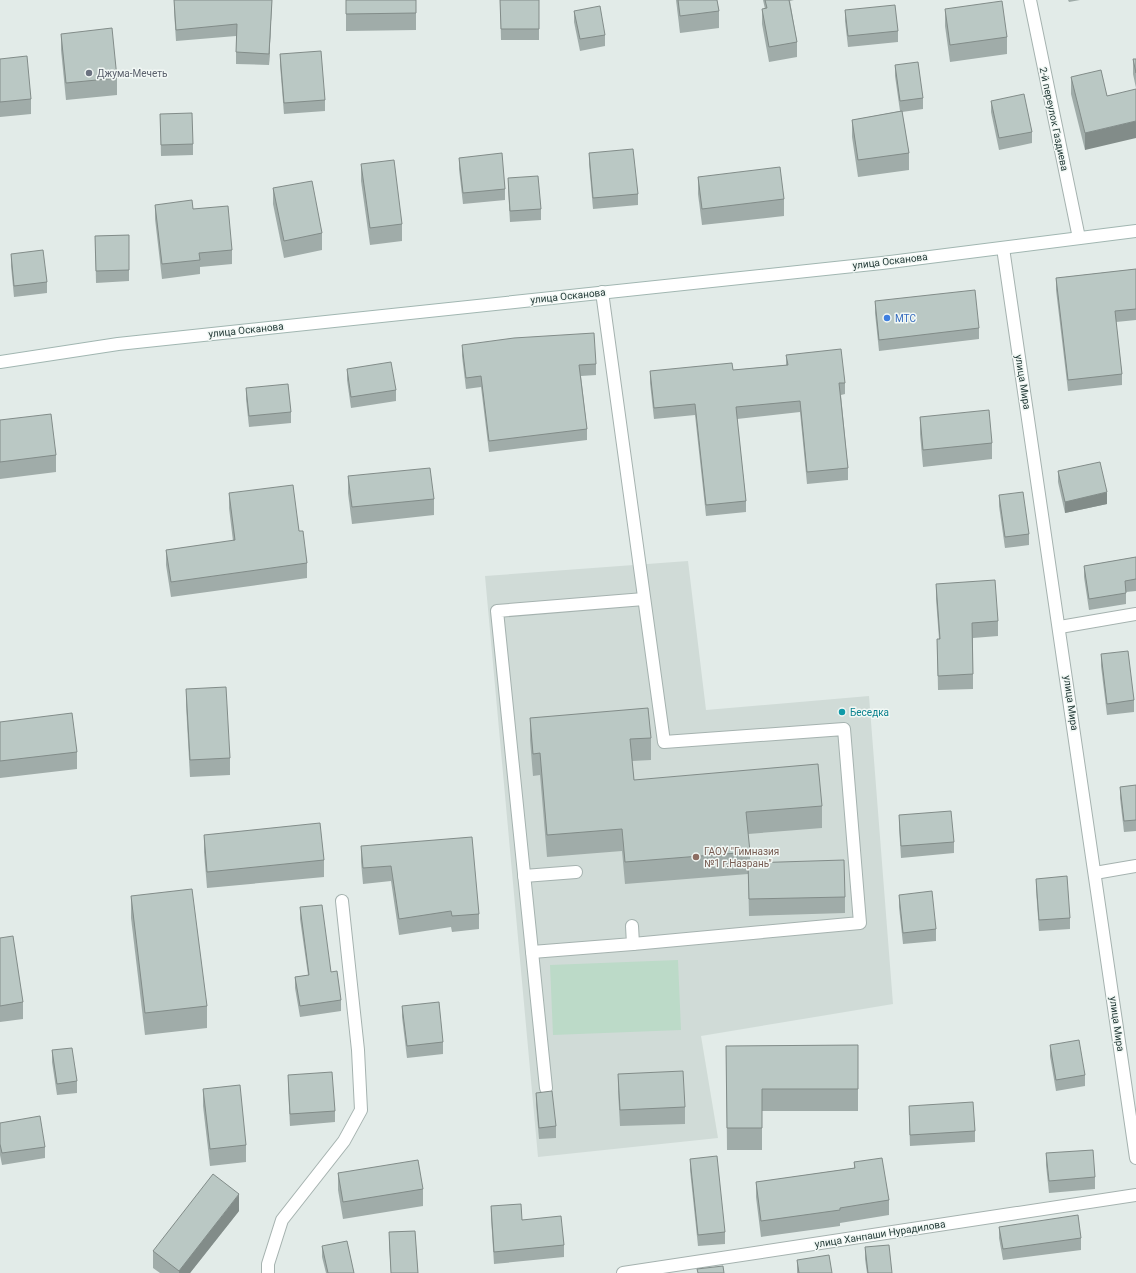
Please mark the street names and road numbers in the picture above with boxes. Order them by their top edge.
street label: 2-й переулок Газдиева [1038,66,1070,172]
street label: улица Осканова [852,251,928,271]
street label: улица Осканова [530,287,606,305]
street label: улица Осканова [208,321,284,339]
street label: улица Мира [1013,354,1033,410]
street label: улица Мира [1062,675,1080,731]
street label: улица Мира [1108,996,1126,1052]
street label: улица Ханпаши Нурадилова [814,1218,946,1250]

